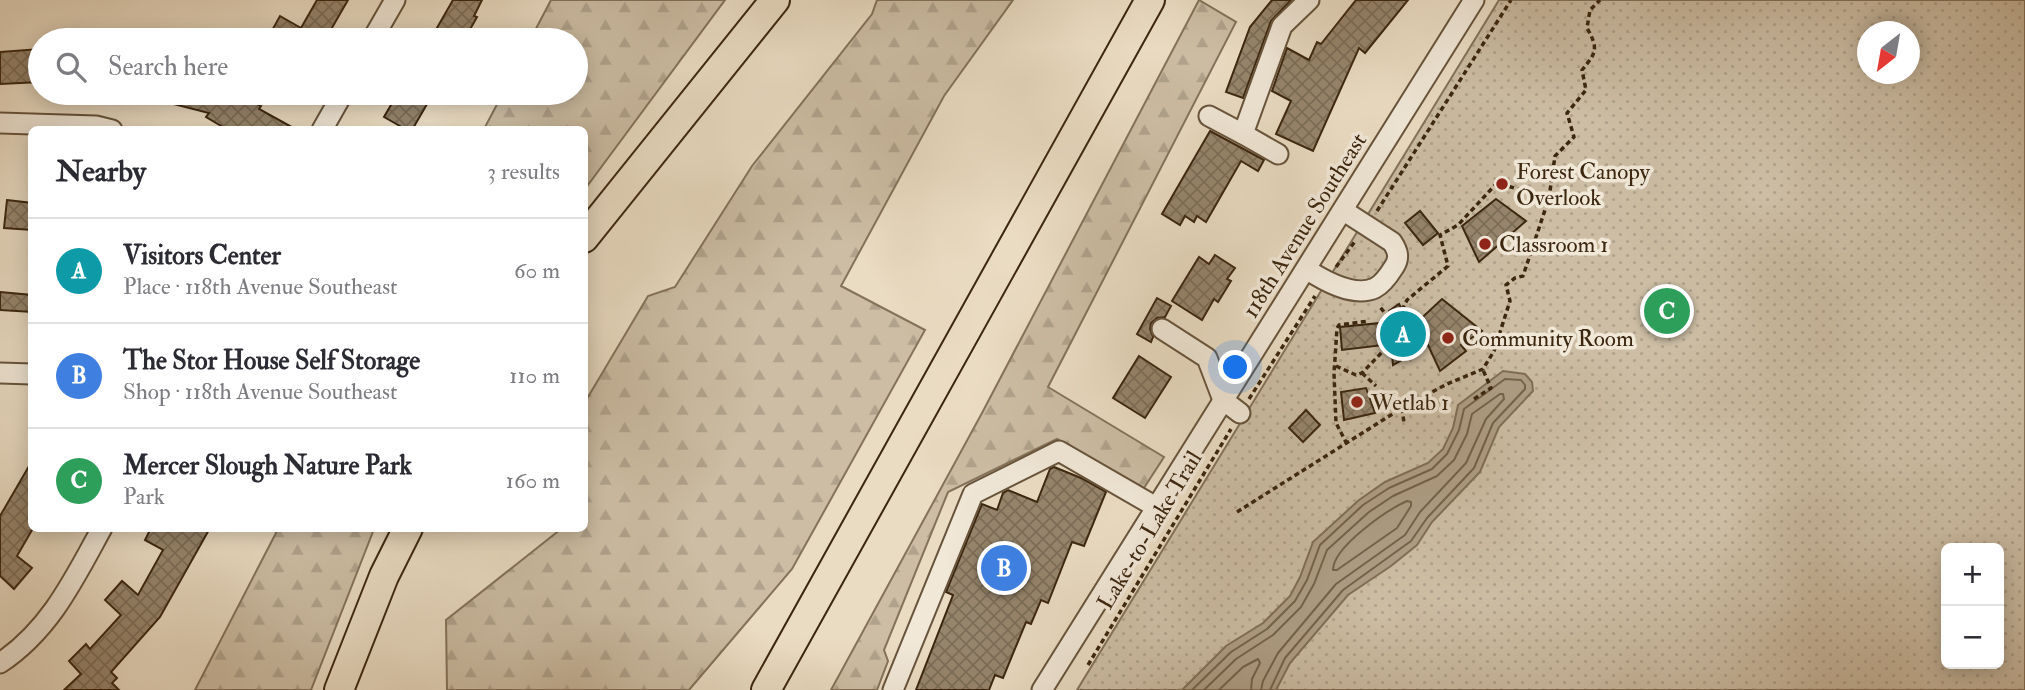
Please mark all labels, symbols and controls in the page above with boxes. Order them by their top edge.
north arrow [1857,21,1920,84]
search box [28,28,588,105]
icon: search [52,48,90,86]
text: Search here [108,51,228,83]
street label: 118th Avenue Southeast [1236,127,1373,323]
text: Nearby [56,153,146,190]
text: 3 results [487,157,560,186]
place label: Forest Canopy Overlook [1516,157,1651,212]
marker: Forest Canopy Overlook [1494,176,1510,192]
place label: Classroom 1 [1499,230,1609,259]
marker: Classroom 1 [1477,236,1493,252]
text: Visitors Center [123,240,281,272]
text: A [72,256,86,285]
text: 60 m [514,256,560,285]
text: Place · 118th Avenue Southeast [123,272,398,301]
pin: C [1644,285,1690,337]
pin: A [1380,308,1426,360]
place label: Community Room [1462,324,1634,353]
marker: Community Room [1440,330,1456,346]
text: The Stor House Self Storage [123,345,420,377]
your location [1218,350,1252,384]
text: B [71,361,87,390]
text: 110 m [509,361,560,390]
text: Shop · 118th Avenue Southeast [123,377,397,406]
place label: Wetlab 1 [1370,388,1449,417]
marker: Wetlab 1 [1349,394,1365,410]
street label: Lake-to-Lake Trail [1091,445,1208,615]
text: Mercer Slough Nature Park [123,450,412,482]
text: C [71,466,87,495]
text: 160 m [506,466,560,495]
text: Park [123,482,165,511]
pin: B [981,542,1027,594]
map controls [1941,543,2004,669]
button: + [1941,543,2004,606]
button: − [1941,606,2004,669]

